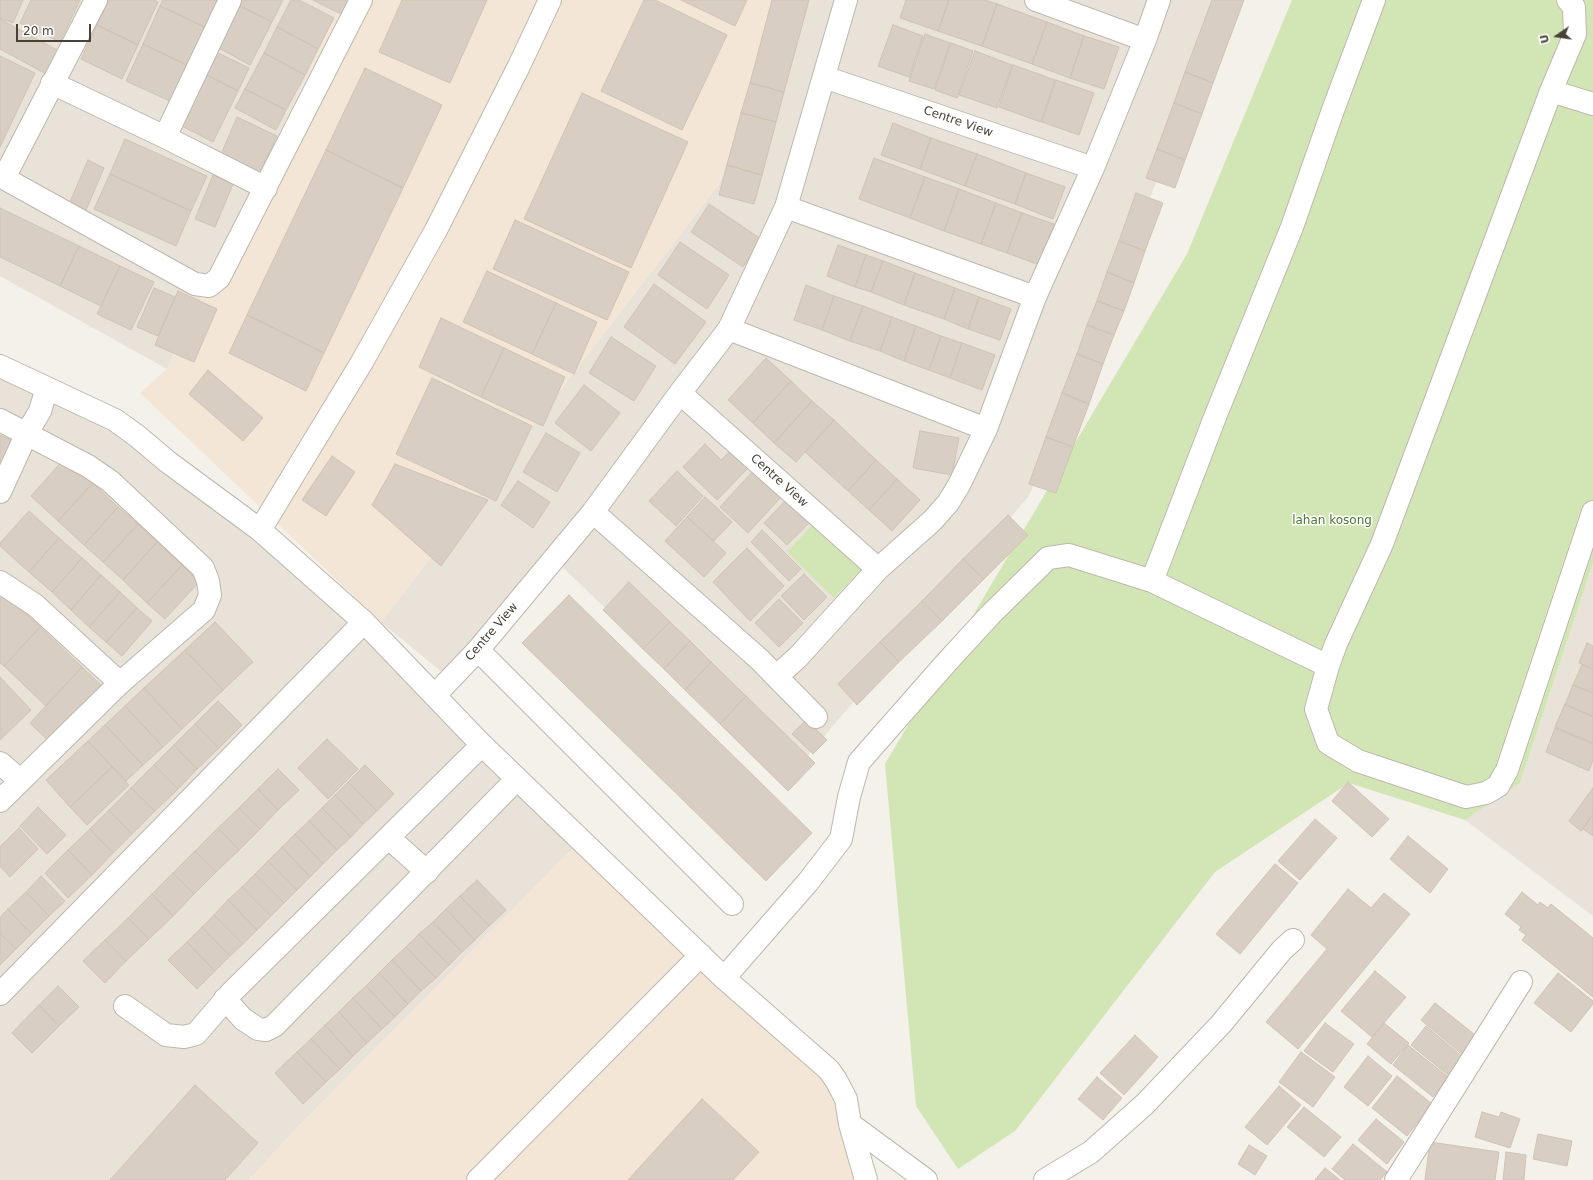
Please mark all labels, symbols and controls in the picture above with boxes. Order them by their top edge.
scale bar [18,16,93,42]
north arrow [1537,16,1577,56]
text: 20 m [23,24,54,38]
text: U [1537,33,1552,45]
street label: Centre View [921,103,995,141]
street label: Centre View [747,451,811,511]
park label: lahan kosong [1292,514,1372,528]
street label: Centre View [463,600,521,664]

